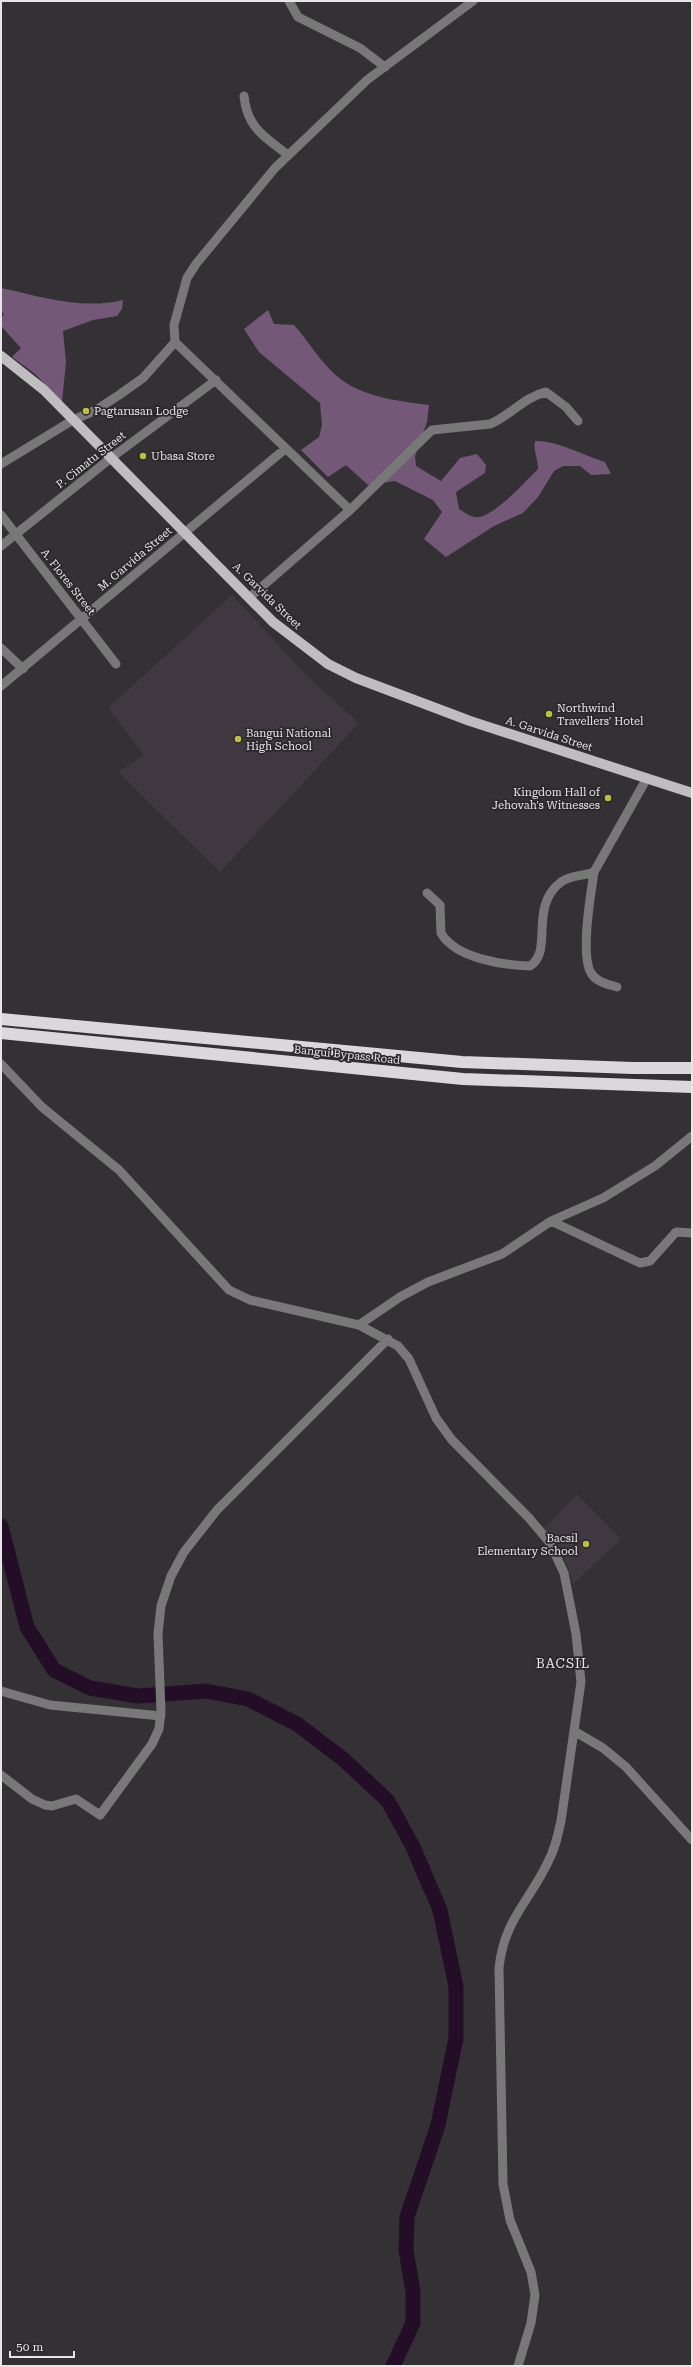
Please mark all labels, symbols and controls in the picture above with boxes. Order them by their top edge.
place label: Pagtarusan Lodge [94,405,188,418]
marker: Pagtarusan Lodge [81,406,91,416]
street label: P. Cimatu Street [54,429,128,491]
place label: Ubasa Store [151,450,215,463]
marker: Ubasa Store [138,451,148,461]
street label: M. Garvida Street [95,524,175,594]
street label: A. Flores Street [38,546,98,618]
street label: A. Garvida Street [230,560,304,632]
place label: Northwind Travellers' Hotel [557,702,644,728]
marker: Northwind Travellers' Hotel [544,709,554,719]
street label: A. Garvida Street [504,714,594,754]
place label: Bangui National High School [246,727,332,753]
marker: Bangui National High School [233,734,243,744]
place label: Kingdom Hall of Jehovah's Witnesses [492,786,601,812]
marker: Kingdom Hall of Jehovah's Witnesses [603,793,613,803]
street label: Bangui Bypass Road [293,1043,401,1067]
place label: Bacsil Elementary School [477,1532,579,1558]
marker: Bacsil Elementary School [581,1539,591,1549]
district label: BACSIL [536,1656,590,1671]
scale bar [10,2333,74,2359]
text: 50 m [16,2340,43,2354]

